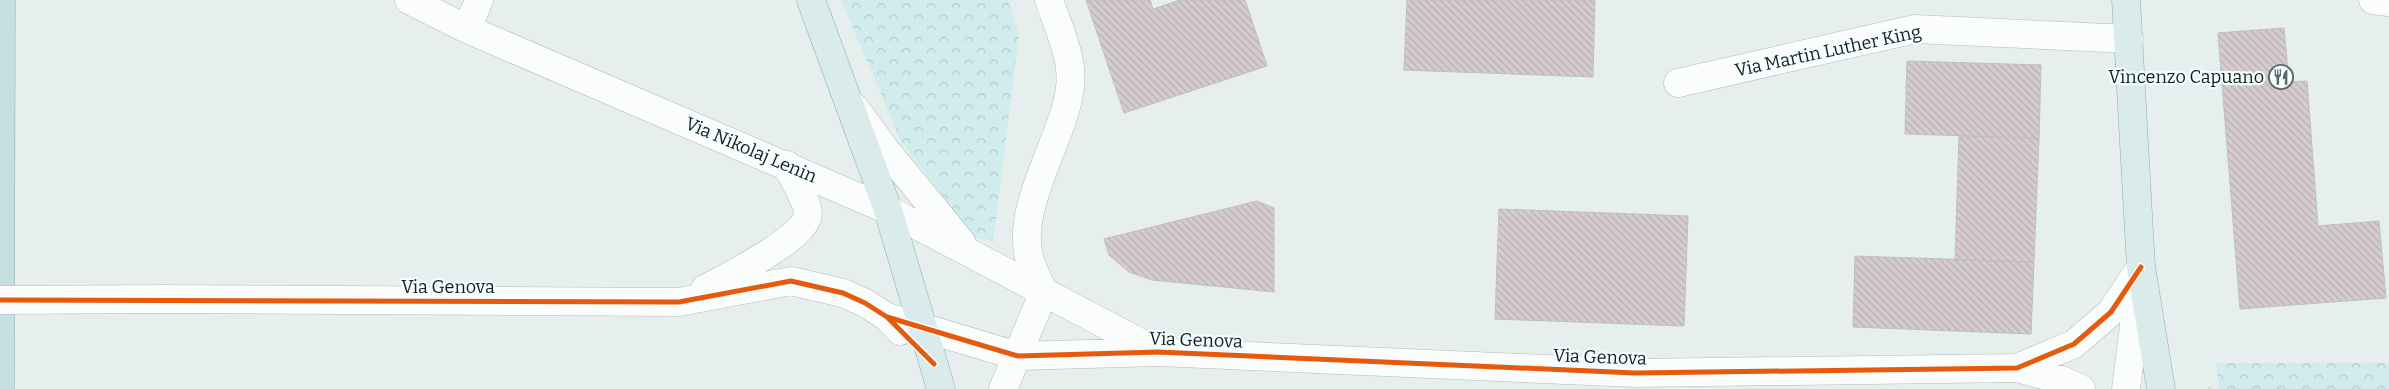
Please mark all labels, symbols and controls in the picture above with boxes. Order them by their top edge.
street label: Via Martin Luther King [1733,21,1923,81]
restaurant icon: Vincenzo Capuano [2268,64,2294,90]
place label: Vincenzo Capuano [2108,66,2264,88]
street label: Via Nikolaj Lenin [682,112,821,188]
street label: Via Genova [401,276,495,298]
street label: Via Genova [1149,327,1243,353]
street label: Via Genova [1553,344,1647,370]

